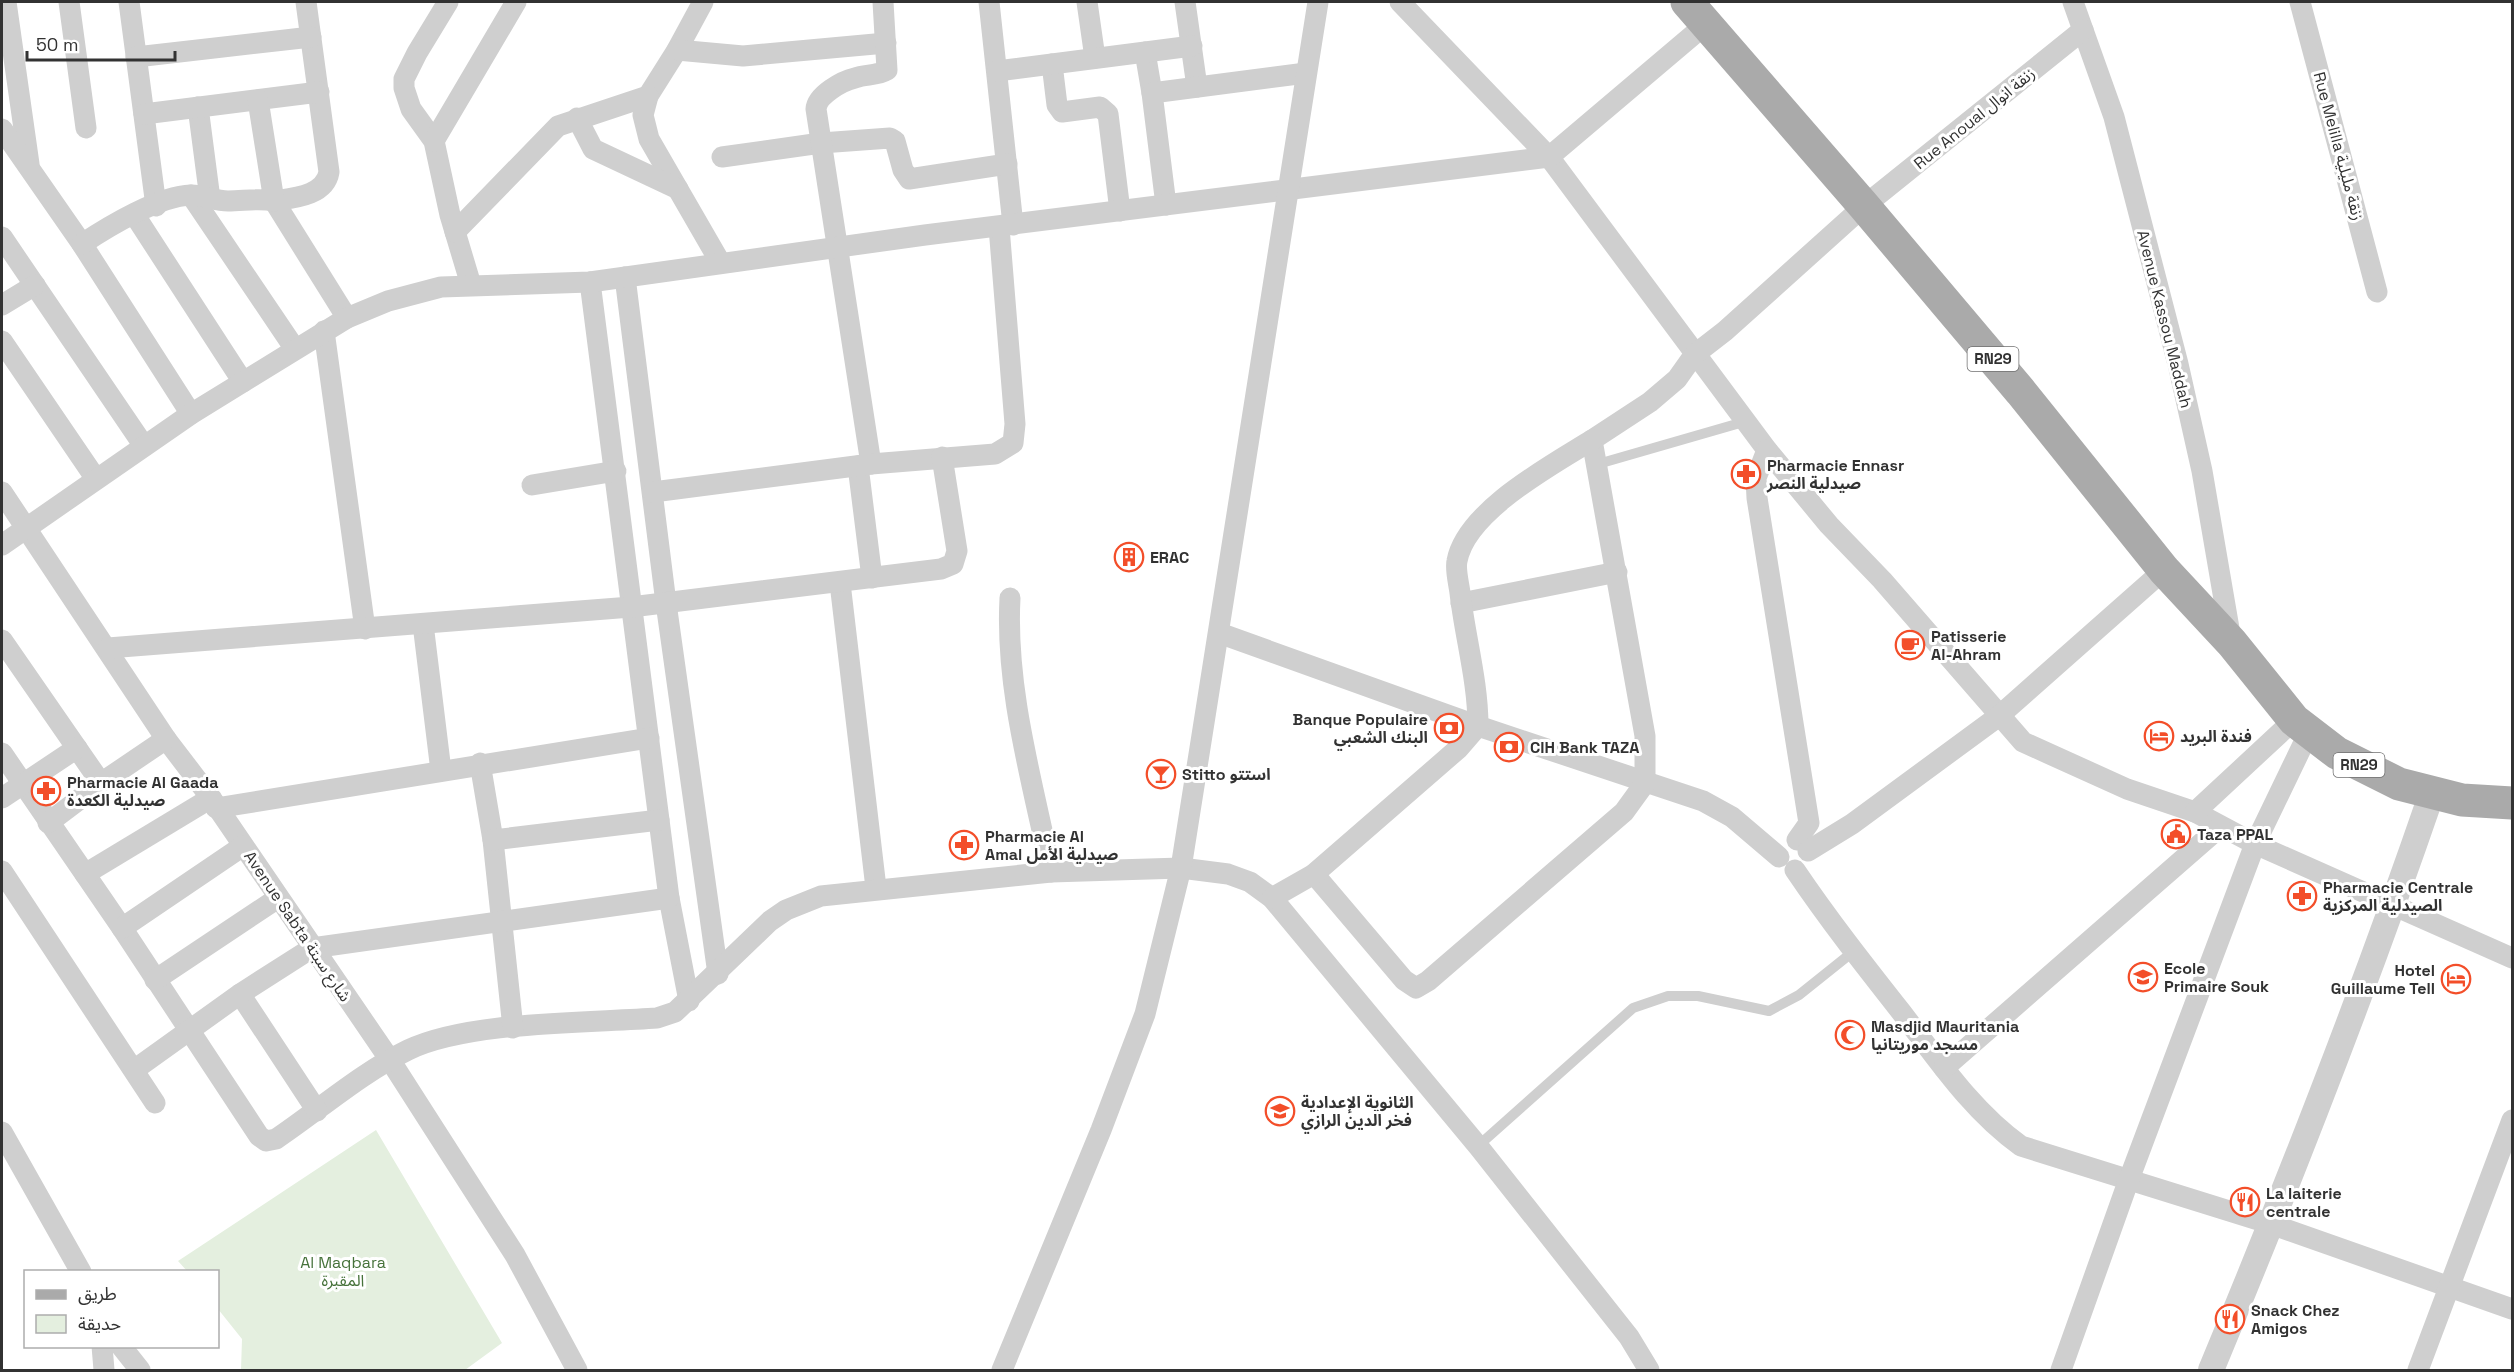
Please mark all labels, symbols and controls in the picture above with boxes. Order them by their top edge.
scale bar [27,24,176,62]
text: 50 m [36,33,78,56]
street label: Rue Anoual زنقة انوال [1909,63,2039,174]
street label: Rue Melilla زنقة مليلية [2309,70,2368,223]
street label: Avenue Kassou Maddah [2132,228,2197,410]
road number: RN29 [1968,347,2018,371]
place label: Pharmacie Ennasr صيدلية النصر [1766,455,1904,494]
pharmacy icon: Pharmacie Ennasr صيدلية النصر [1730,458,1762,490]
building icon: ERAC [1113,541,1145,573]
place label: ERAC [1150,547,1189,568]
place label: Patisserie Al-Ahram [1931,626,2007,665]
cafe icon: Patisserie Al-Ahram [1894,629,1926,661]
place label: Banque Populaire البنك الشعبي [1293,709,1428,751]
bank icon: Banque Populaire البنك الشعبي [1433,712,1465,744]
hotel icon: فندة البريد [2143,720,2175,752]
place label: فندة البريد [2180,726,2252,747]
bank icon: CIH Bank TAZA [1493,731,1525,763]
place label: CIH Bank TAZA [1530,737,1639,758]
road number: RN29 [2334,753,2384,777]
bar icon: Stitto استتو [1145,758,1177,790]
place label: Stitto استتو [1182,764,1271,785]
place label: Pharmacie Al Gaada صيدلية الكعدة [67,772,218,811]
pharmacy icon: Pharmacie Al Gaada صيدلية الكعدة [30,775,62,807]
public building icon: Taza PPAL [2160,818,2192,850]
place label: Taza PPAL [2197,824,2273,845]
place label: Pharmacie Al Amal صيدلية الأمل [985,826,1118,865]
pharmacy icon: Pharmacie Al Amal صيدلية الأمل [948,829,980,861]
street label: Avenue Sabta شارع سبتة [238,847,356,1007]
place label: Pharmacie Centrale الصيدلية المركزية [2323,877,2473,916]
pharmacy icon: Pharmacie Centrale الصيدلية المركزية [2286,880,2318,912]
place label: Ecole Primaire Souk [2164,958,2269,997]
place label: Hotel Guillaume Tell [2331,960,2435,999]
school or university icon: Ecole Primaire Souk [2127,961,2159,993]
hotel icon: Hotel Guillaume Tell [2440,963,2472,995]
place label: Masdjid Mauritania مسجد موريتانيا [1871,1016,2019,1055]
mosque icon: Masdjid Mauritania مسجد موريتانيا [1834,1019,1866,1051]
place label: الثانوية الإعدادية فخر الدين الرازي [1301,1092,1414,1134]
school or university icon: الثانوية الإعدادية فخر الدين الرازي [1264,1095,1296,1127]
place label: La laiterie centrale [2266,1183,2342,1222]
restaurant icon: La laiterie centrale [2229,1186,2261,1218]
park label: Al Maqbara المقبرة [300,1252,386,1291]
legend [24,1270,219,1348]
text: طريق [78,1282,117,1305]
place label: Snack Chez Amigos [2251,1300,2340,1339]
restaurant icon: Snack Chez Amigos [2214,1303,2246,1335]
text: حديقة [78,1312,121,1335]

